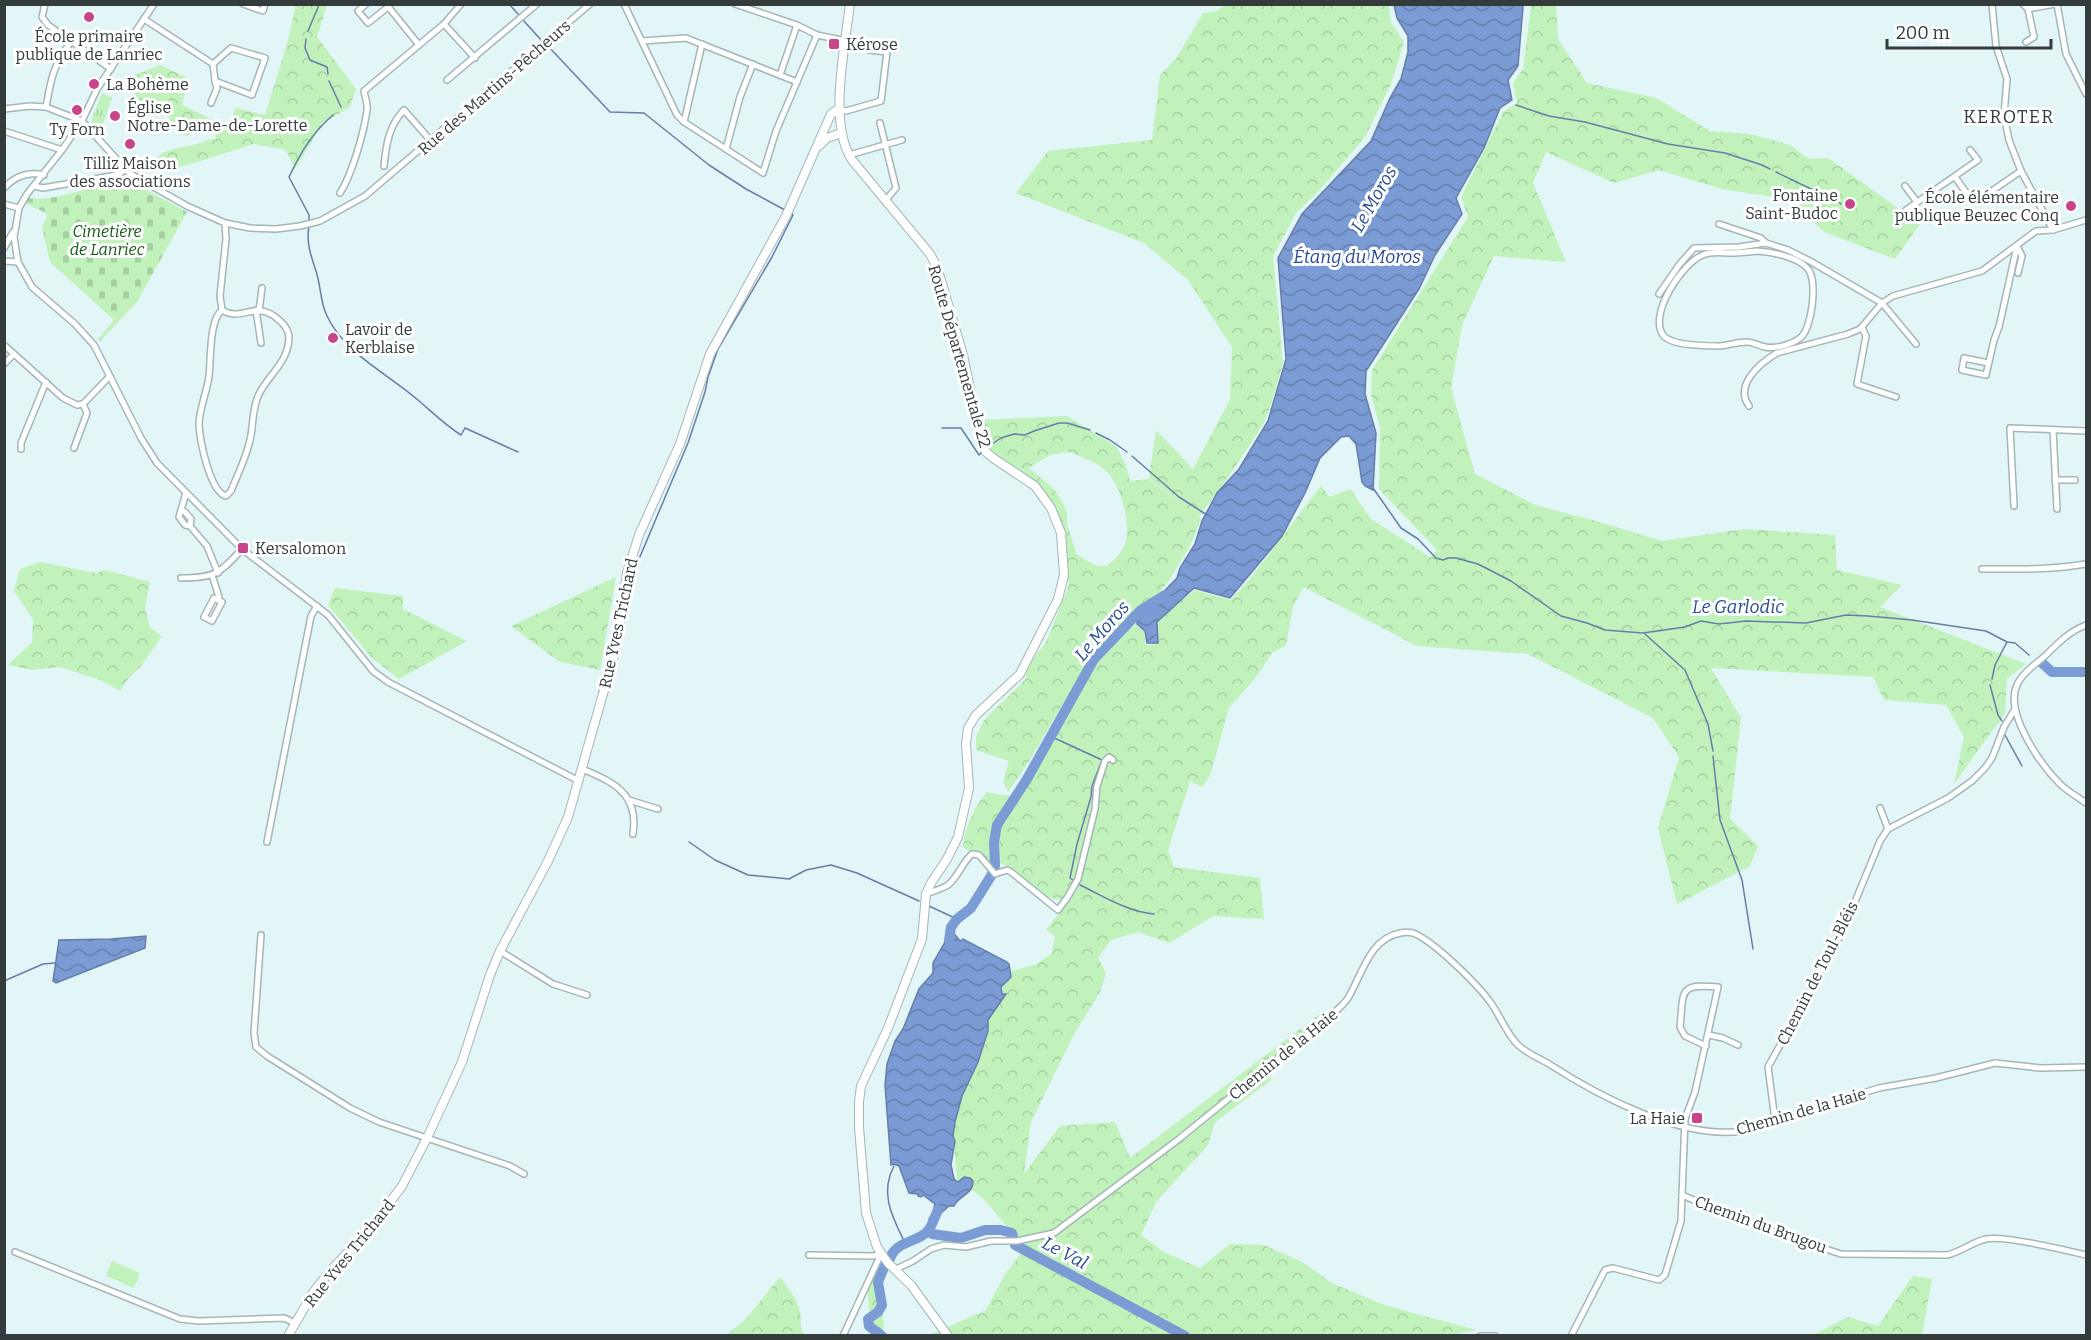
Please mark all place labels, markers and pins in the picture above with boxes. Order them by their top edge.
marker: École primaire publique de Lanriec [82,10,96,24]
place label: École primaire publique de Lanriec [16,26,162,64]
place label: Kérose [846,35,898,54]
marker: Kérose [827,37,841,51]
place label: La Bohème [106,75,189,94]
marker: La Bohème [87,77,101,91]
place label: Église Notre-Dame-de-Lorette [127,97,307,135]
marker: Ty Forn [70,103,84,117]
marker: Église Notre-Dame-de-Lorette [108,109,122,123]
place label: Ty Forn [49,120,105,139]
marker: Tilliz Maison des associations [123,137,137,151]
place label: Tilliz Maison des associations [69,154,191,191]
place label: Fontaine Saint-Budoc [1745,186,1838,223]
place label: École élémentaire publique Beuzec Conq [1895,187,2060,225]
marker: Fontaine Saint-Budoc [1843,197,1857,211]
marker: École élémentaire publique Beuzec Conq [2064,199,2078,213]
place label: Lavoir de Kerblaise [345,320,415,357]
marker: Lavoir de Kerblaise [326,331,340,345]
place label: Kersalomon [255,539,346,558]
marker: Kersalomon [236,541,250,555]
place label: La Haie [1630,1109,1685,1128]
marker: La Haie [1690,1111,1704,1125]

